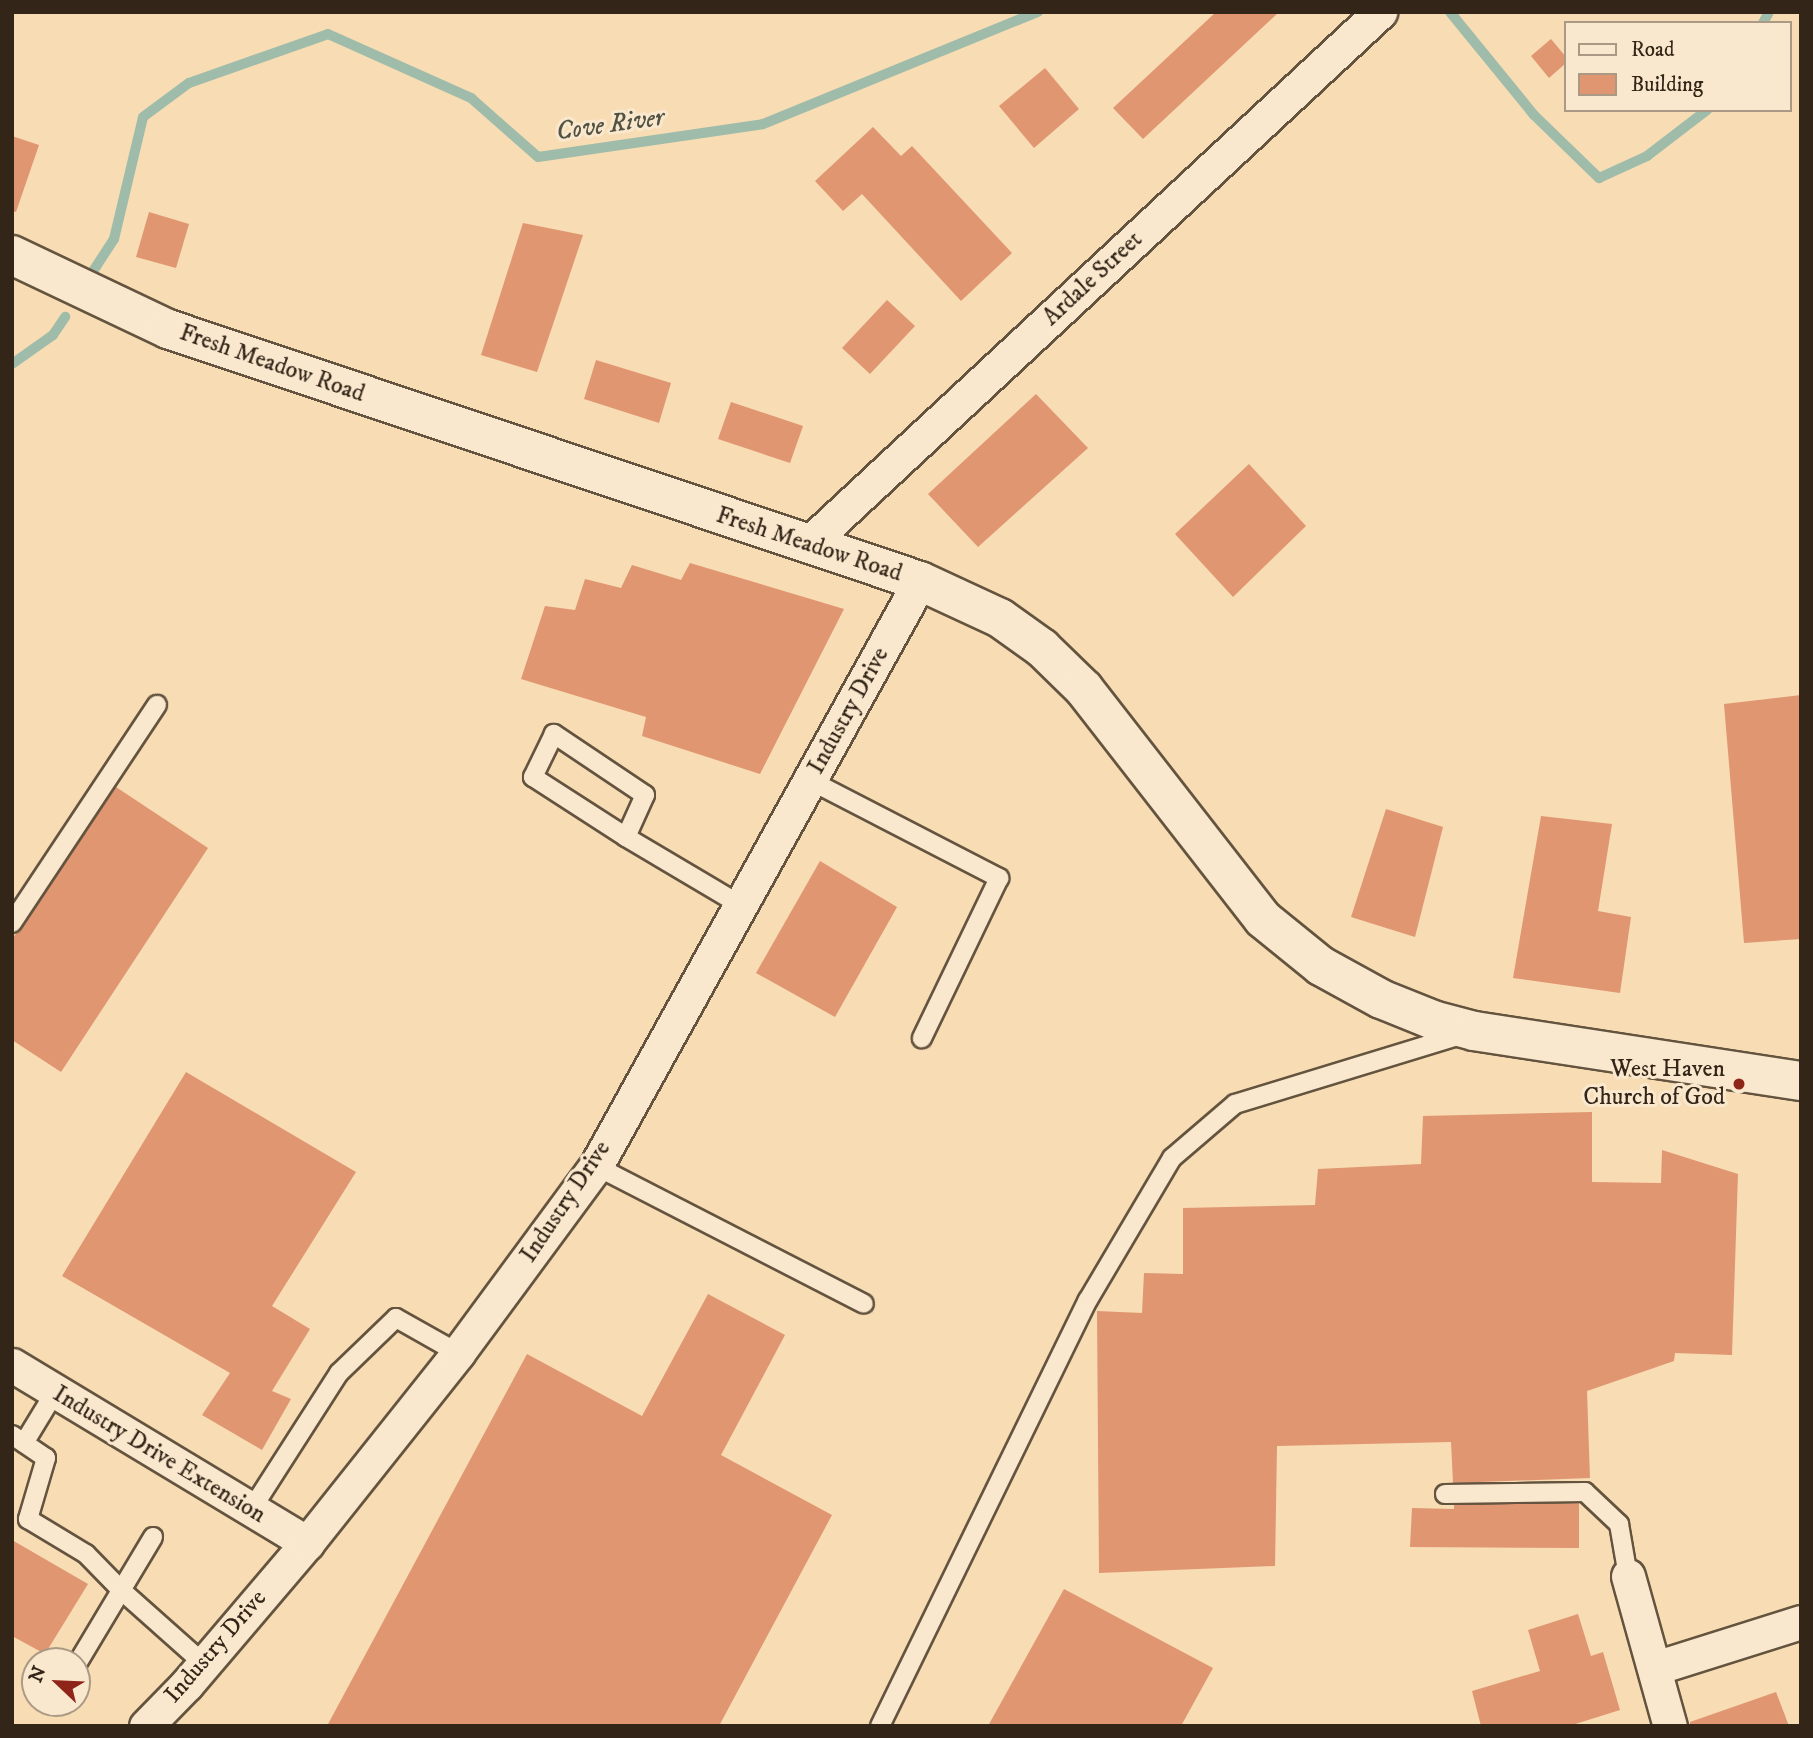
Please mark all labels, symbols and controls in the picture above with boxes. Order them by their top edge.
legend [1564,21,1792,112]
text: Road [1631,37,1675,63]
text: Building [1631,72,1703,98]
water label: Cove River [554,102,666,148]
street label: Ardale Street [1037,226,1149,332]
street label: Fresh Meadow Road [176,319,368,409]
street label: Fresh Meadow Road [712,501,906,589]
street label: Industry Drive [802,643,896,779]
place label: West Haven Church of God [1583,1056,1725,1112]
marker: West Haven Church of God [1731,1076,1747,1092]
street label: Industry Drive [515,1136,617,1268]
street label: Industry Drive Extension [47,1380,271,1530]
street label: Industry Drive [159,1585,273,1709]
north arrow [21,1647,91,1717]
text: N [24,1663,52,1686]

